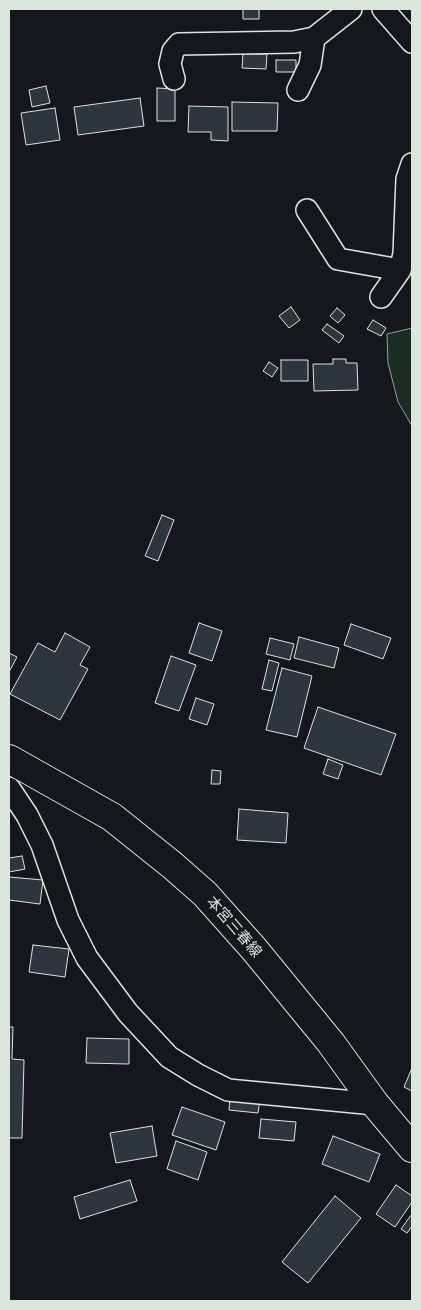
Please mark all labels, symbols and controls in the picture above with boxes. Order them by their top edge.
street label: 本宮三春線 [203,893,265,961]

